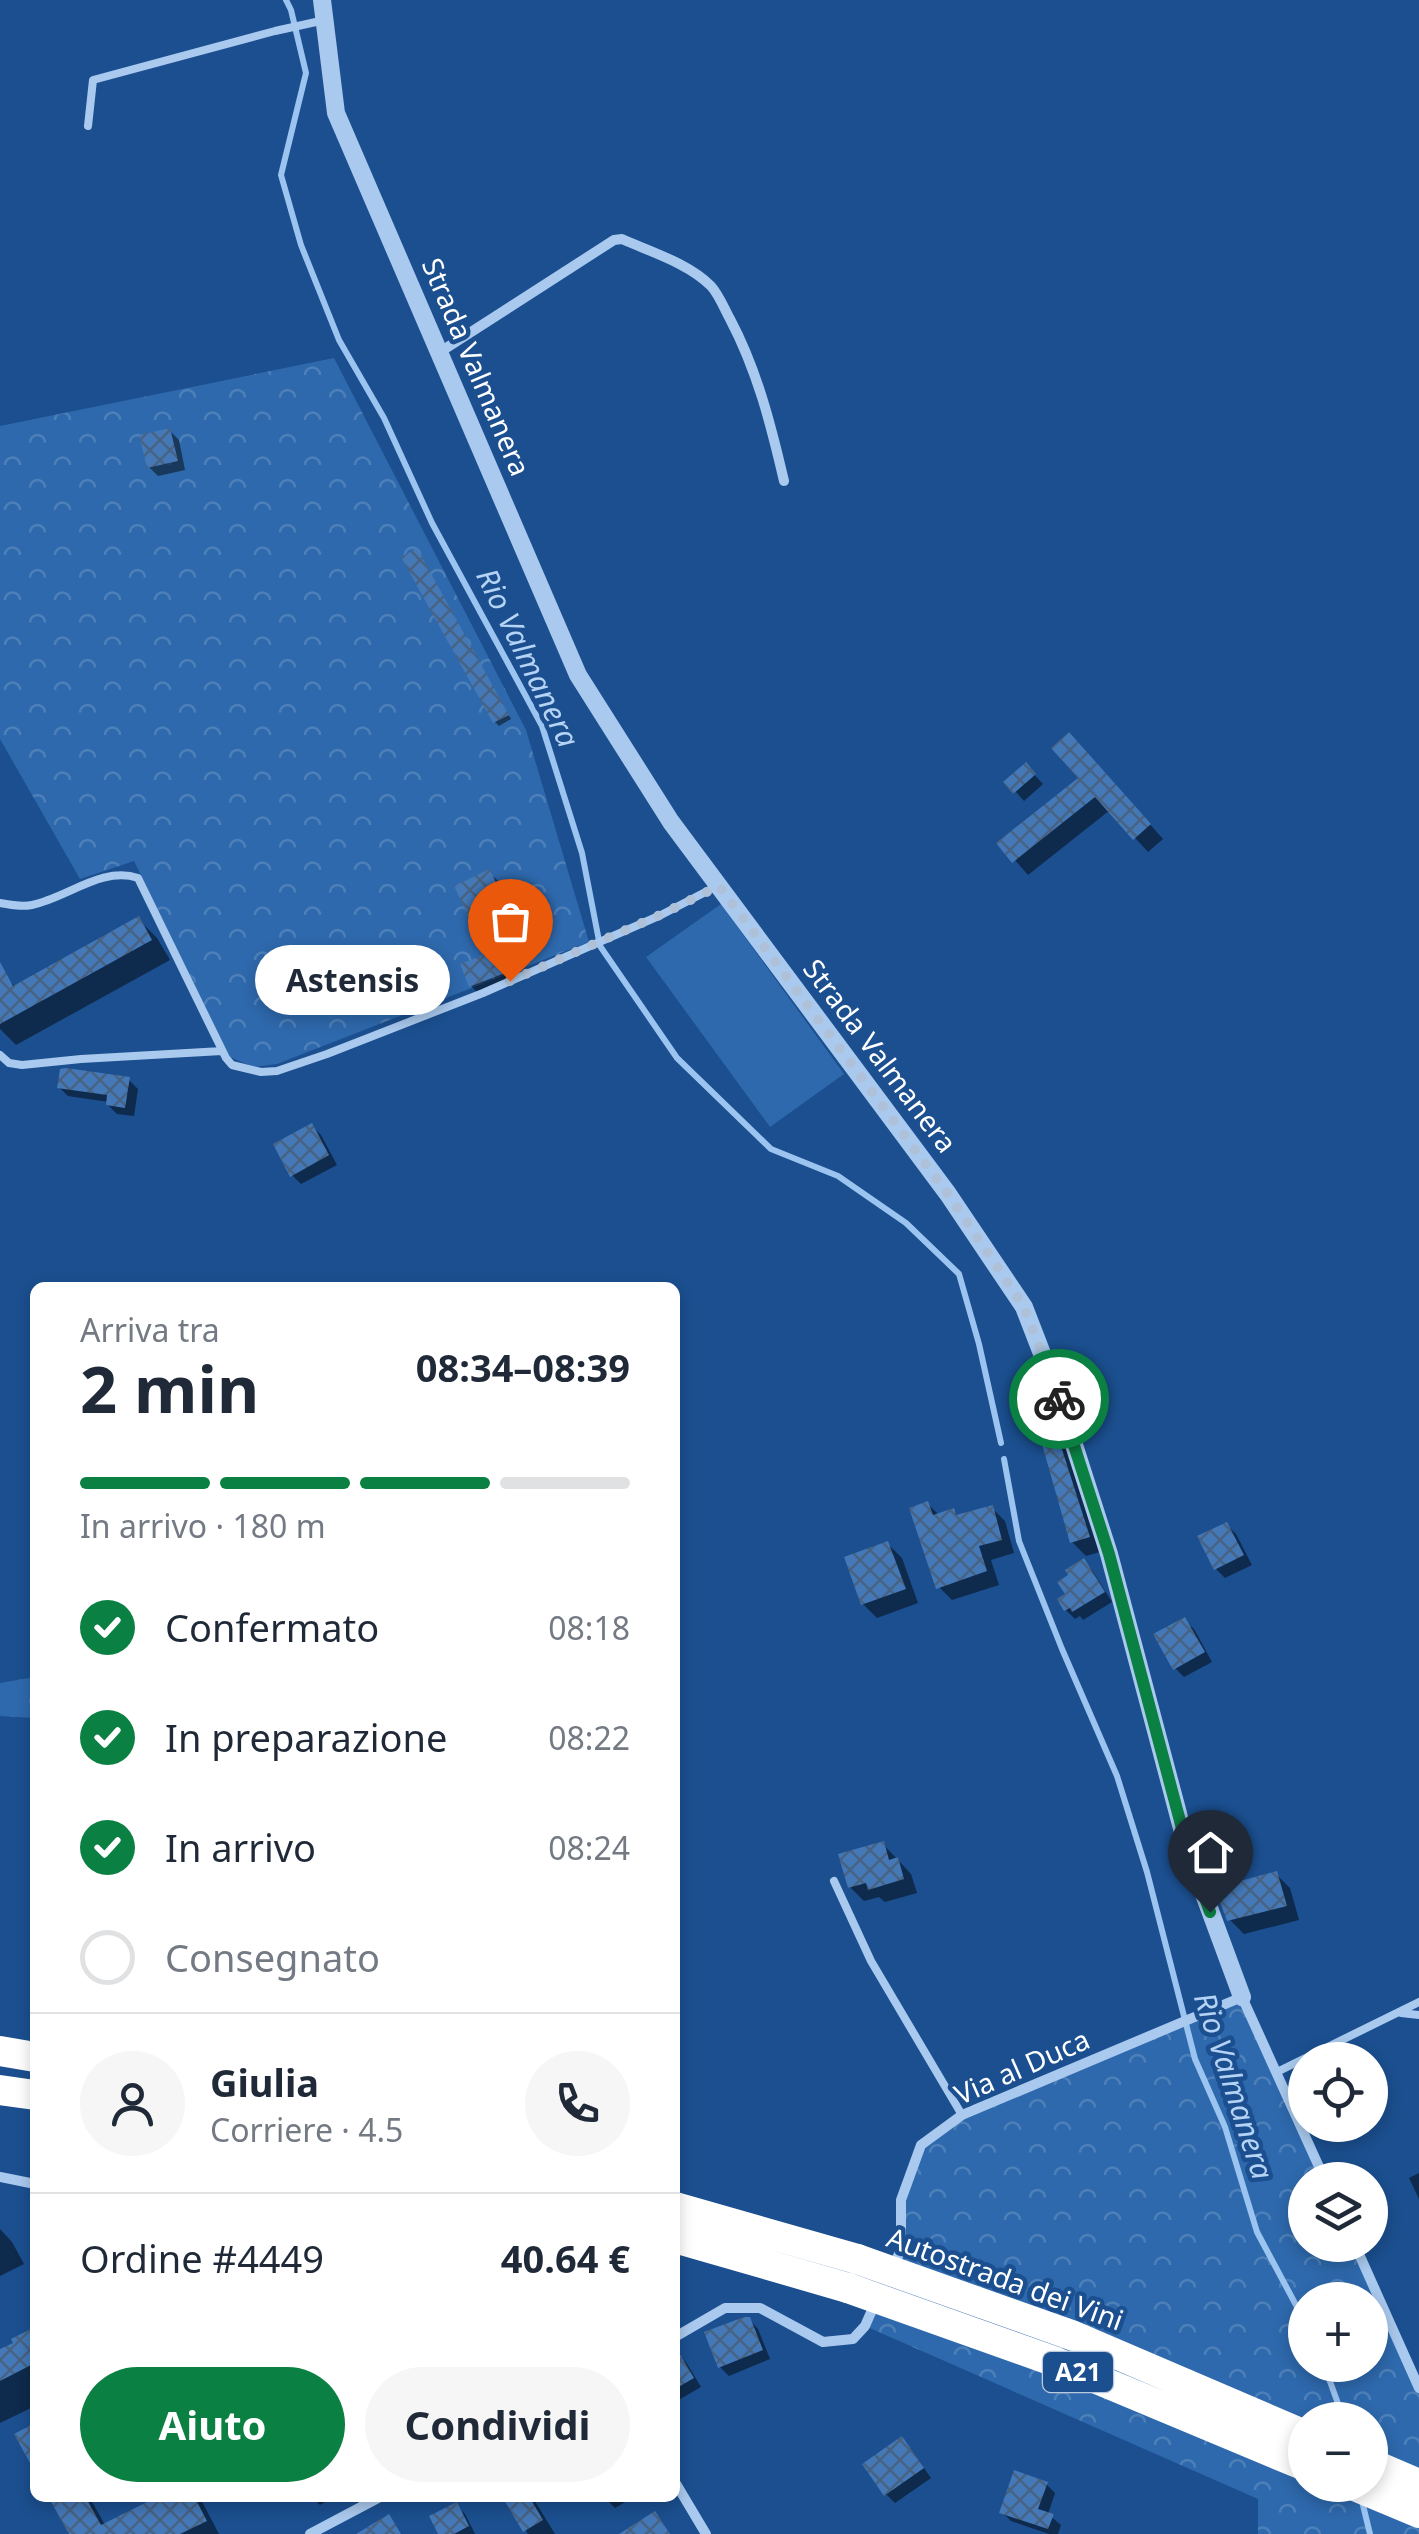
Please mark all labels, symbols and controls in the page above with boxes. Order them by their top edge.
street label: Strada Valmanera [414,252,540,481]
water label: Rio Valmanera [467,561,589,754]
pin [468,879,553,982]
icon: bag [483,894,538,949]
callout: Astensis [255,946,450,1016]
street label: Strada Valmanera [795,951,966,1160]
text: Astensis [286,958,419,1001]
text: Arriva tra [80,1308,220,1351]
text: 08:34–08:39 [416,1341,630,1393]
text: 2 min [80,1344,259,1432]
courier [1009,1349,1109,1449]
icon: bike [1032,1372,1087,1427]
text: In arrivo · 180 m [80,1504,326,1547]
icon: check [80,1600,135,1655]
text: Confermato [165,1601,379,1653]
text: 08:18 [548,1606,630,1649]
icon: check [80,1710,135,1765]
text: In preparazione [165,1711,448,1763]
text: 08:22 [548,1716,630,1759]
pin [1168,1810,1253,1913]
icon: check [80,1820,135,1875]
text: In arrivo [165,1821,316,1873]
icon: home [1183,1825,1238,1880]
text: 08:24 [548,1826,630,1869]
text: Consegnato [165,1931,380,1983]
water label: Rio Valmanera [1185,1987,1284,2184]
street label: Via al Duca [948,2019,1095,2113]
map controls [1288,2042,1388,2502]
button: locate [1288,2042,1388,2142]
button: person [80,2051,185,2156]
button: phone [525,2051,630,2156]
text: Giulia [210,2056,319,2108]
text: Corriere · 4.5 [210,2108,403,2151]
button: layers [1288,2162,1388,2262]
street label: Autostrada dei Vini [882,2218,1129,2338]
text: Ordine #4449 [80,2232,324,2284]
text: 40.64 € [501,2232,630,2284]
button: + [1288,2282,1388,2382]
road number: A21 [1043,2352,1113,2392]
button: Aiuto [80,2367,345,2482]
button: Condividi [365,2367,630,2482]
button: − [1288,2402,1388,2502]

